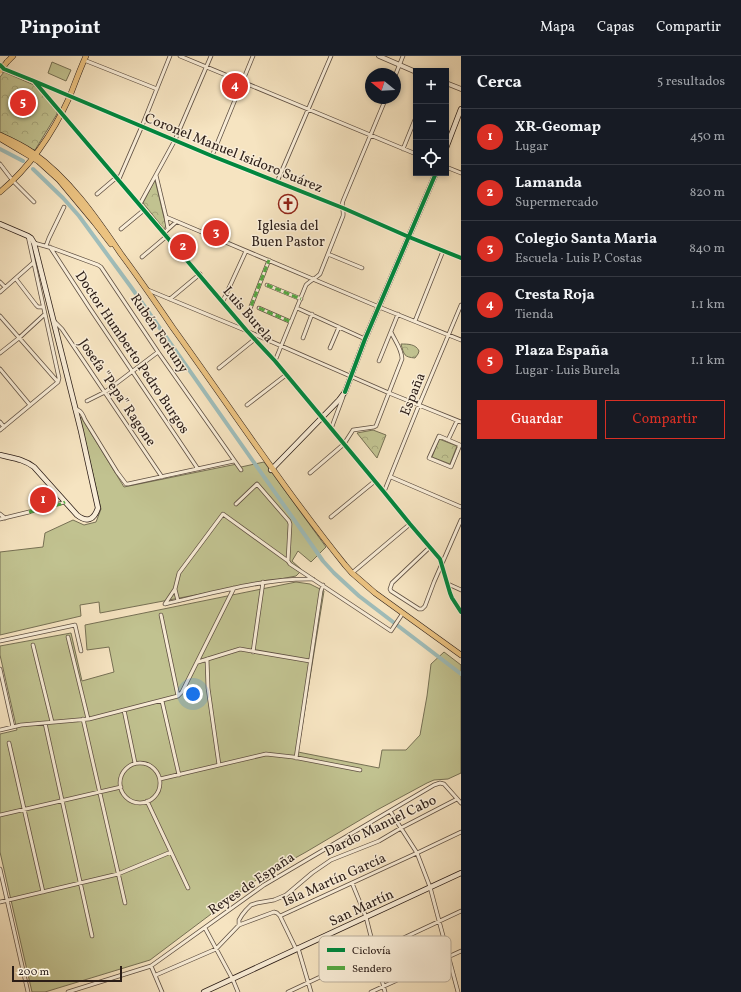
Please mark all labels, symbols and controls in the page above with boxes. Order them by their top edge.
text: Pinpoint [20,15,100,41]
text: Mapa [540,18,575,37]
text: Capas [597,18,634,37]
text: Compartir [656,18,721,37]
north arrow [365,68,401,104]
map controls [413,68,449,176]
button: + [413,68,449,104]
pin: 4 [222,71,248,101]
text: Cerca [477,71,522,94]
text: 5 resultados [657,73,725,91]
pin: 5 [10,88,36,118]
button: − [413,104,449,140]
street label: Coronel Manuel Isidoro Suárez [142,109,325,198]
text: XR-Geomap [515,117,601,138]
text: 1 [487,128,493,146]
text: 450 m [690,128,725,146]
text: Lugar [515,138,548,156]
button: locate [413,140,449,176]
text: Lamanda [515,173,582,194]
text: 2 [487,184,493,202]
text: 820 m [690,184,725,202]
church icon: Iglesia del Buen Pastor [277,193,299,215]
text: Supermercado [515,194,598,212]
place label: Iglesia del Buen Pastor [251,217,325,252]
pin: 3 [203,218,229,248]
text: Colegio Santa Maria [515,229,657,250]
pin: 2 [170,232,196,262]
text: 3 [487,240,493,258]
text: 840 m [689,240,725,258]
text: Escuela · Luis P. Costas [515,250,642,268]
street label: Doctor Humberto Pedro Burgos [70,268,193,438]
street label: Luis Burela [218,283,278,347]
text: Cresta Roja [515,285,595,306]
street label: Rubén Fortuny [125,291,192,377]
text: 4 [486,296,494,314]
text: 1.1 km [691,296,725,314]
text: Tienda [515,306,554,324]
street label: Josefa "Pepa" Ragone [74,335,160,451]
text: Plaza España [515,341,609,362]
text: 5 [487,352,493,370]
text: 1.1 km [691,352,725,370]
text: Lugar · Luis Burela [515,362,620,380]
street label: España [396,370,431,419]
button: Guardar [477,400,597,439]
button: Compartir [605,400,725,439]
pin: 1 [30,485,56,515]
your location [183,684,203,704]
street label: Dardo Manuel Cabo [322,791,440,862]
street label: Reyes de España [205,848,299,920]
street label: Isla Martín García [280,849,389,912]
street label: San Martín [326,885,397,932]
legend [319,936,451,982]
text: Ciclovía [352,944,391,959]
text: Sendero [352,962,392,977]
scale bar [12,964,122,983]
text: 200 m [18,965,49,980]

